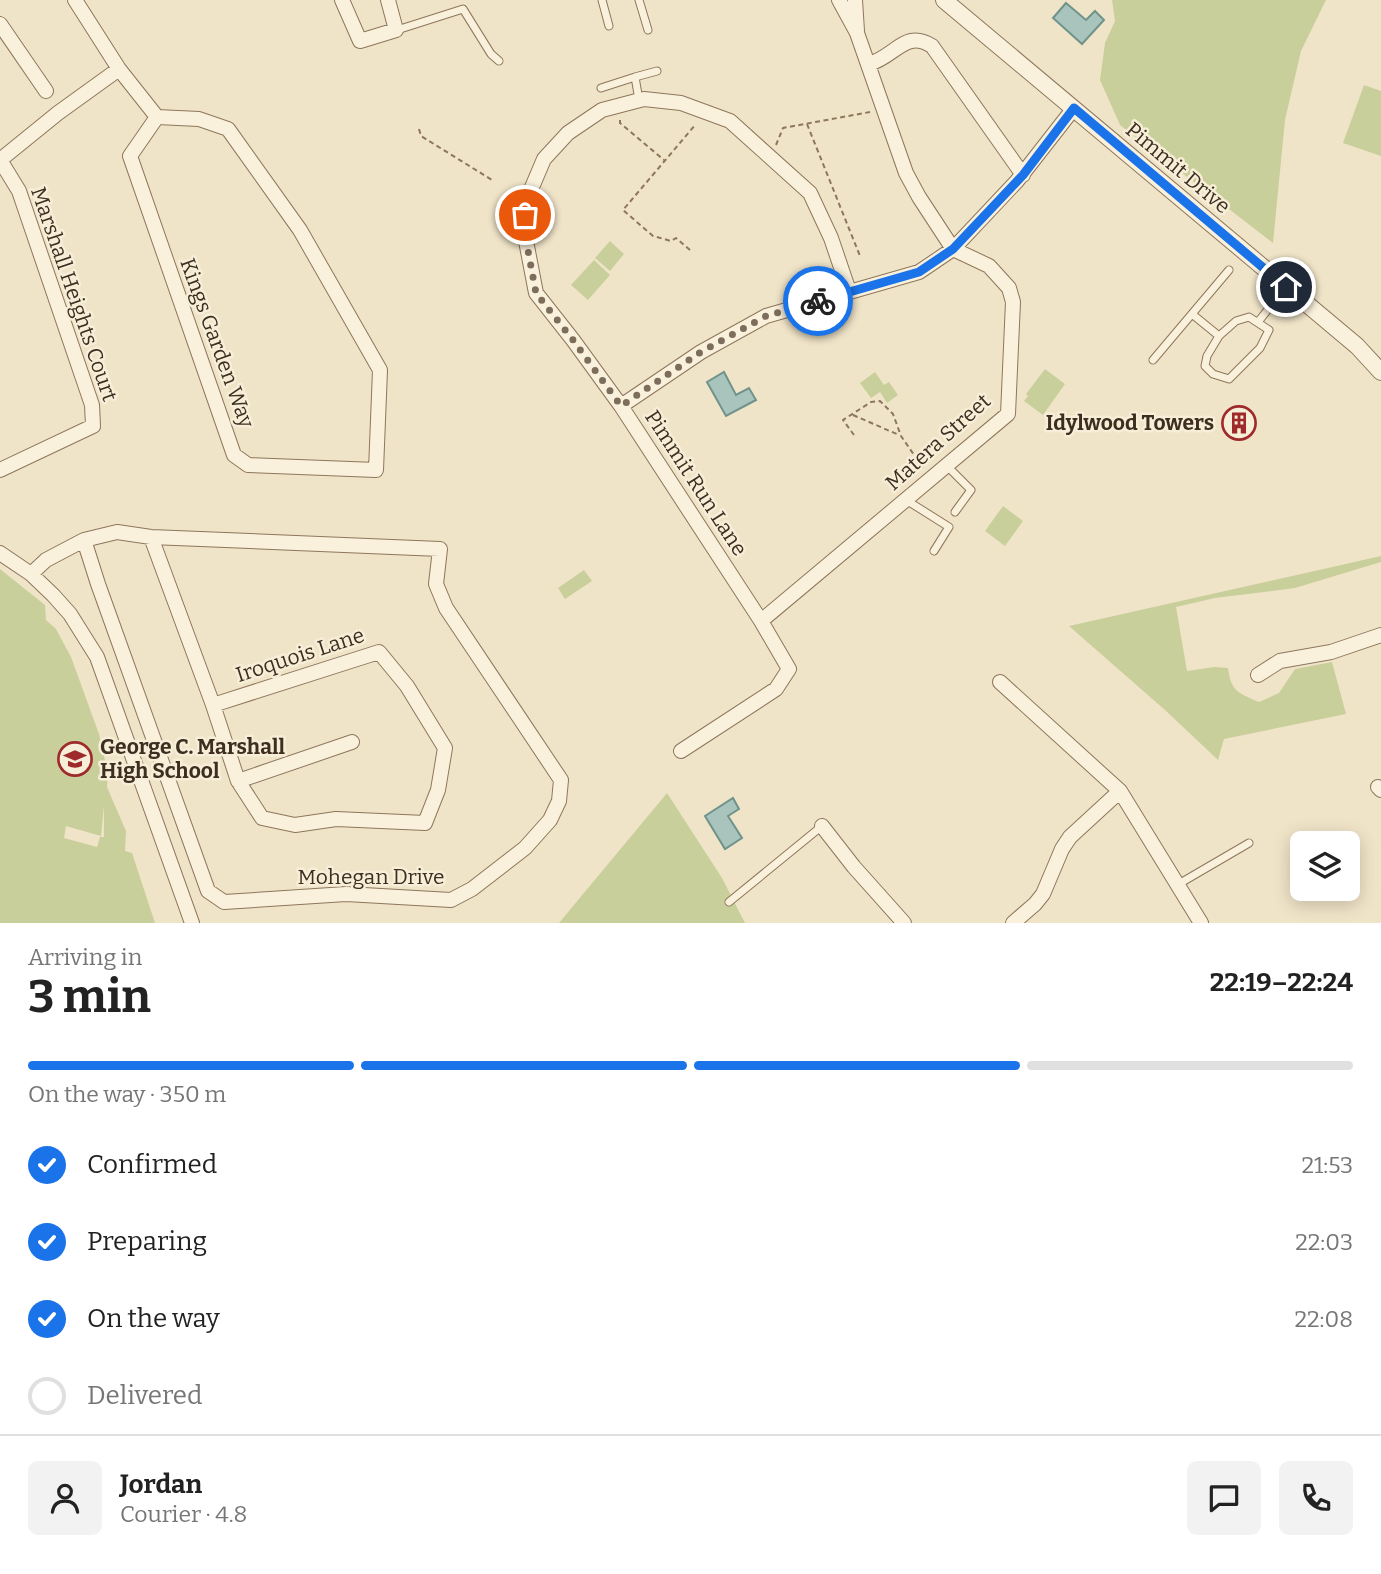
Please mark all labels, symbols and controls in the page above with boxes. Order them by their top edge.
street label: Pimmit Drive [1120,117,1236,219]
street label: Marshall Heights Court [25,183,123,405]
pin [495,185,555,245]
icon: bag [506,196,544,234]
street label: Kings Garden Way [174,255,260,432]
pin [1256,257,1316,317]
courier [783,266,853,336]
icon: home [1267,268,1305,306]
icon: bike [799,282,837,320]
street label: Matera Street [880,388,996,496]
building icon: Idylwood Towers [1220,404,1258,442]
street label: Pimmit Run Lane [639,405,753,561]
place label: Idylwood Towers [1046,410,1214,436]
street label: Iroquois Lane [232,622,368,688]
place label: George C. Marshall High School [100,734,285,784]
school or university icon: George C. Marshall High School [56,740,94,778]
map controls [1290,831,1360,901]
button: layers [1290,831,1360,901]
street label: Mohegan Drive [297,864,445,890]
text: Arriving in [28,943,142,971]
text: 22:19–22:24 [1210,967,1353,998]
text: 3 min [28,969,151,1024]
text: On the way · 350 m [28,1080,226,1108]
icon: check [28,1146,66,1184]
text: Confirmed [87,1149,217,1180]
text: 21:53 [1301,1151,1353,1179]
icon: check [28,1223,66,1261]
text: Preparing [87,1226,207,1257]
text: 22:03 [1295,1228,1353,1256]
icon: check [28,1300,66,1338]
text: On the way [87,1303,220,1334]
text: 22:08 [1295,1305,1353,1333]
text: Delivered [87,1380,202,1411]
button: person [28,1461,102,1535]
button: chat [1187,1461,1261,1535]
button: phone [1279,1461,1353,1535]
text: Jordan [120,1469,202,1500]
text: Courier · 4.8 [120,1500,247,1528]

